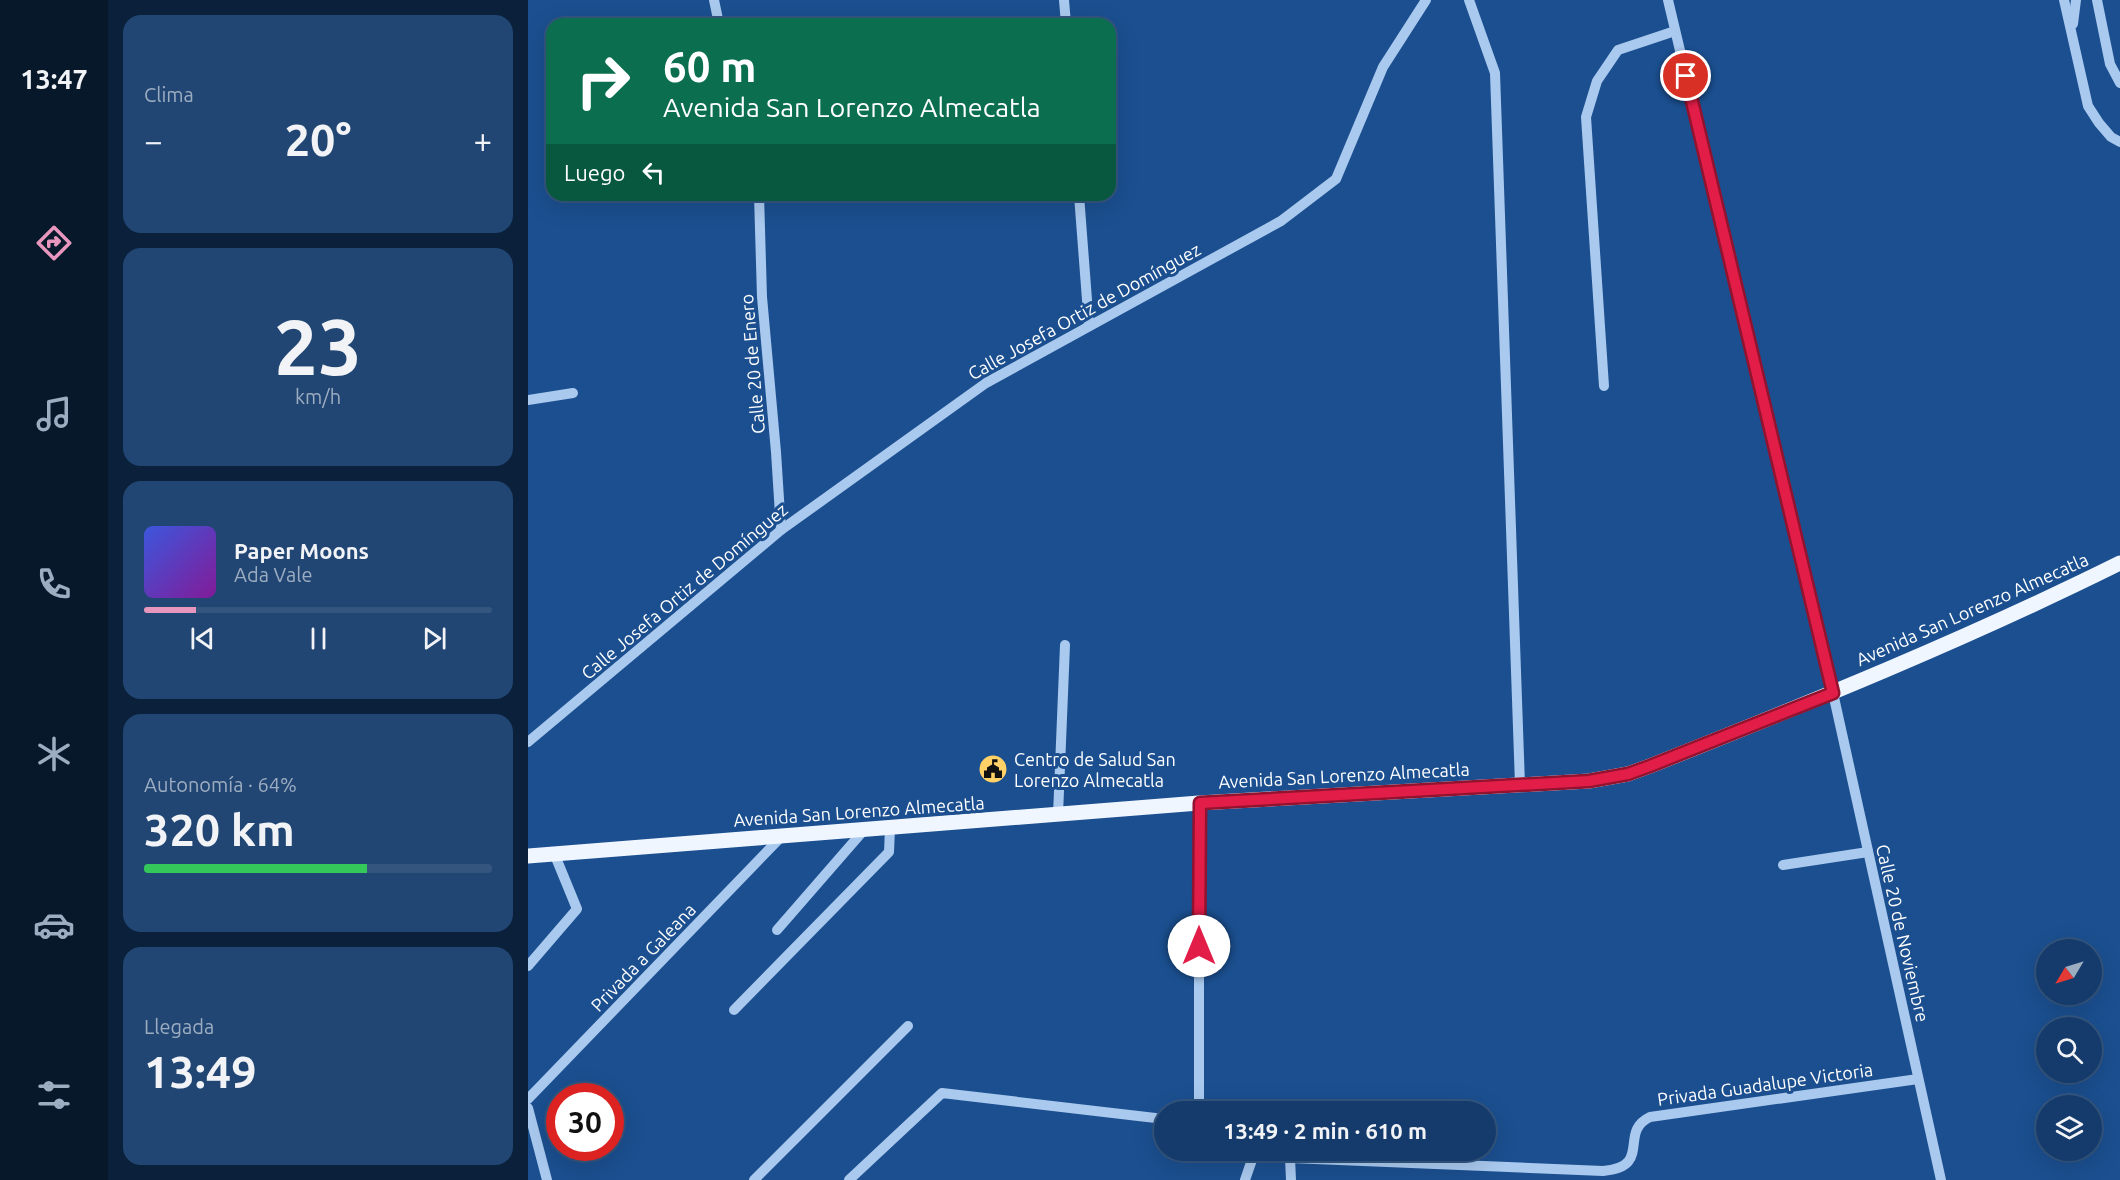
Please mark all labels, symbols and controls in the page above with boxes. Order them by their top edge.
icon: right [564,42,642,120]
text: 60 m [663,43,757,90]
pin [1660,50,1711,101]
icon: arrive [1669,59,1702,92]
text: 13:47 [20,64,88,94]
text: Clima [144,83,194,106]
text: Avenida San Lorenzo Almecatla [663,92,1041,122]
text: 20° [285,114,351,165]
text: − [144,122,163,159]
text: + [473,122,492,159]
icon: left [637,156,670,189]
text: Luego [564,160,625,185]
icon: directions [33,222,75,264]
street label: Calle Josefa Ortiz de Domínguez [964,239,1204,383]
street label: Calle 20 de Enero [736,293,768,435]
text: 23 [274,302,362,390]
text: km/h [295,385,341,408]
icon: music [33,393,75,435]
street label: Calle Josefa Ortiz de Domínguez [577,499,791,683]
text: Paper Moons [234,538,369,563]
street label: Avenida San Lorenzo Almecatla [1853,549,2091,669]
icon: phone [33,563,75,605]
text: Ada Vale [234,563,312,586]
icon: previous [186,622,219,655]
icon: pause [302,622,335,655]
icon: next [418,622,451,655]
icon: climate [33,733,75,775]
place label: Centro de Salud San Lorenzo Almecatla [1014,749,1176,790]
public building icon: Centro de Salud San Lorenzo Almecatla [977,753,1009,785]
street label: Avenida San Lorenzo Almecatla [1218,758,1470,792]
text: Autonomía · 64% [144,773,297,796]
street label: Avenida San Lorenzo Almecatla [733,792,985,830]
text: 320 km [144,804,295,855]
street label: Calle 20 de Noviembre [1873,842,1933,1024]
street label: Privada a Galeana [587,899,699,1015]
icon: car [33,904,75,946]
position arrow [1167,914,1231,978]
north arrow [2036,939,2102,1005]
map controls [2036,939,2102,1161]
text: Llegada [144,1015,214,1038]
button: search [2036,1017,2102,1083]
text: 13:49 [144,1046,257,1097]
street label: Privada Guadalupe Victoria [1656,1059,1874,1109]
icon: filters [33,1074,75,1116]
speed limit sign: 30 [546,1083,624,1161]
button: layers [2036,1095,2102,1161]
text: 13:49 · 2 min · 610 m [1223,1118,1427,1143]

